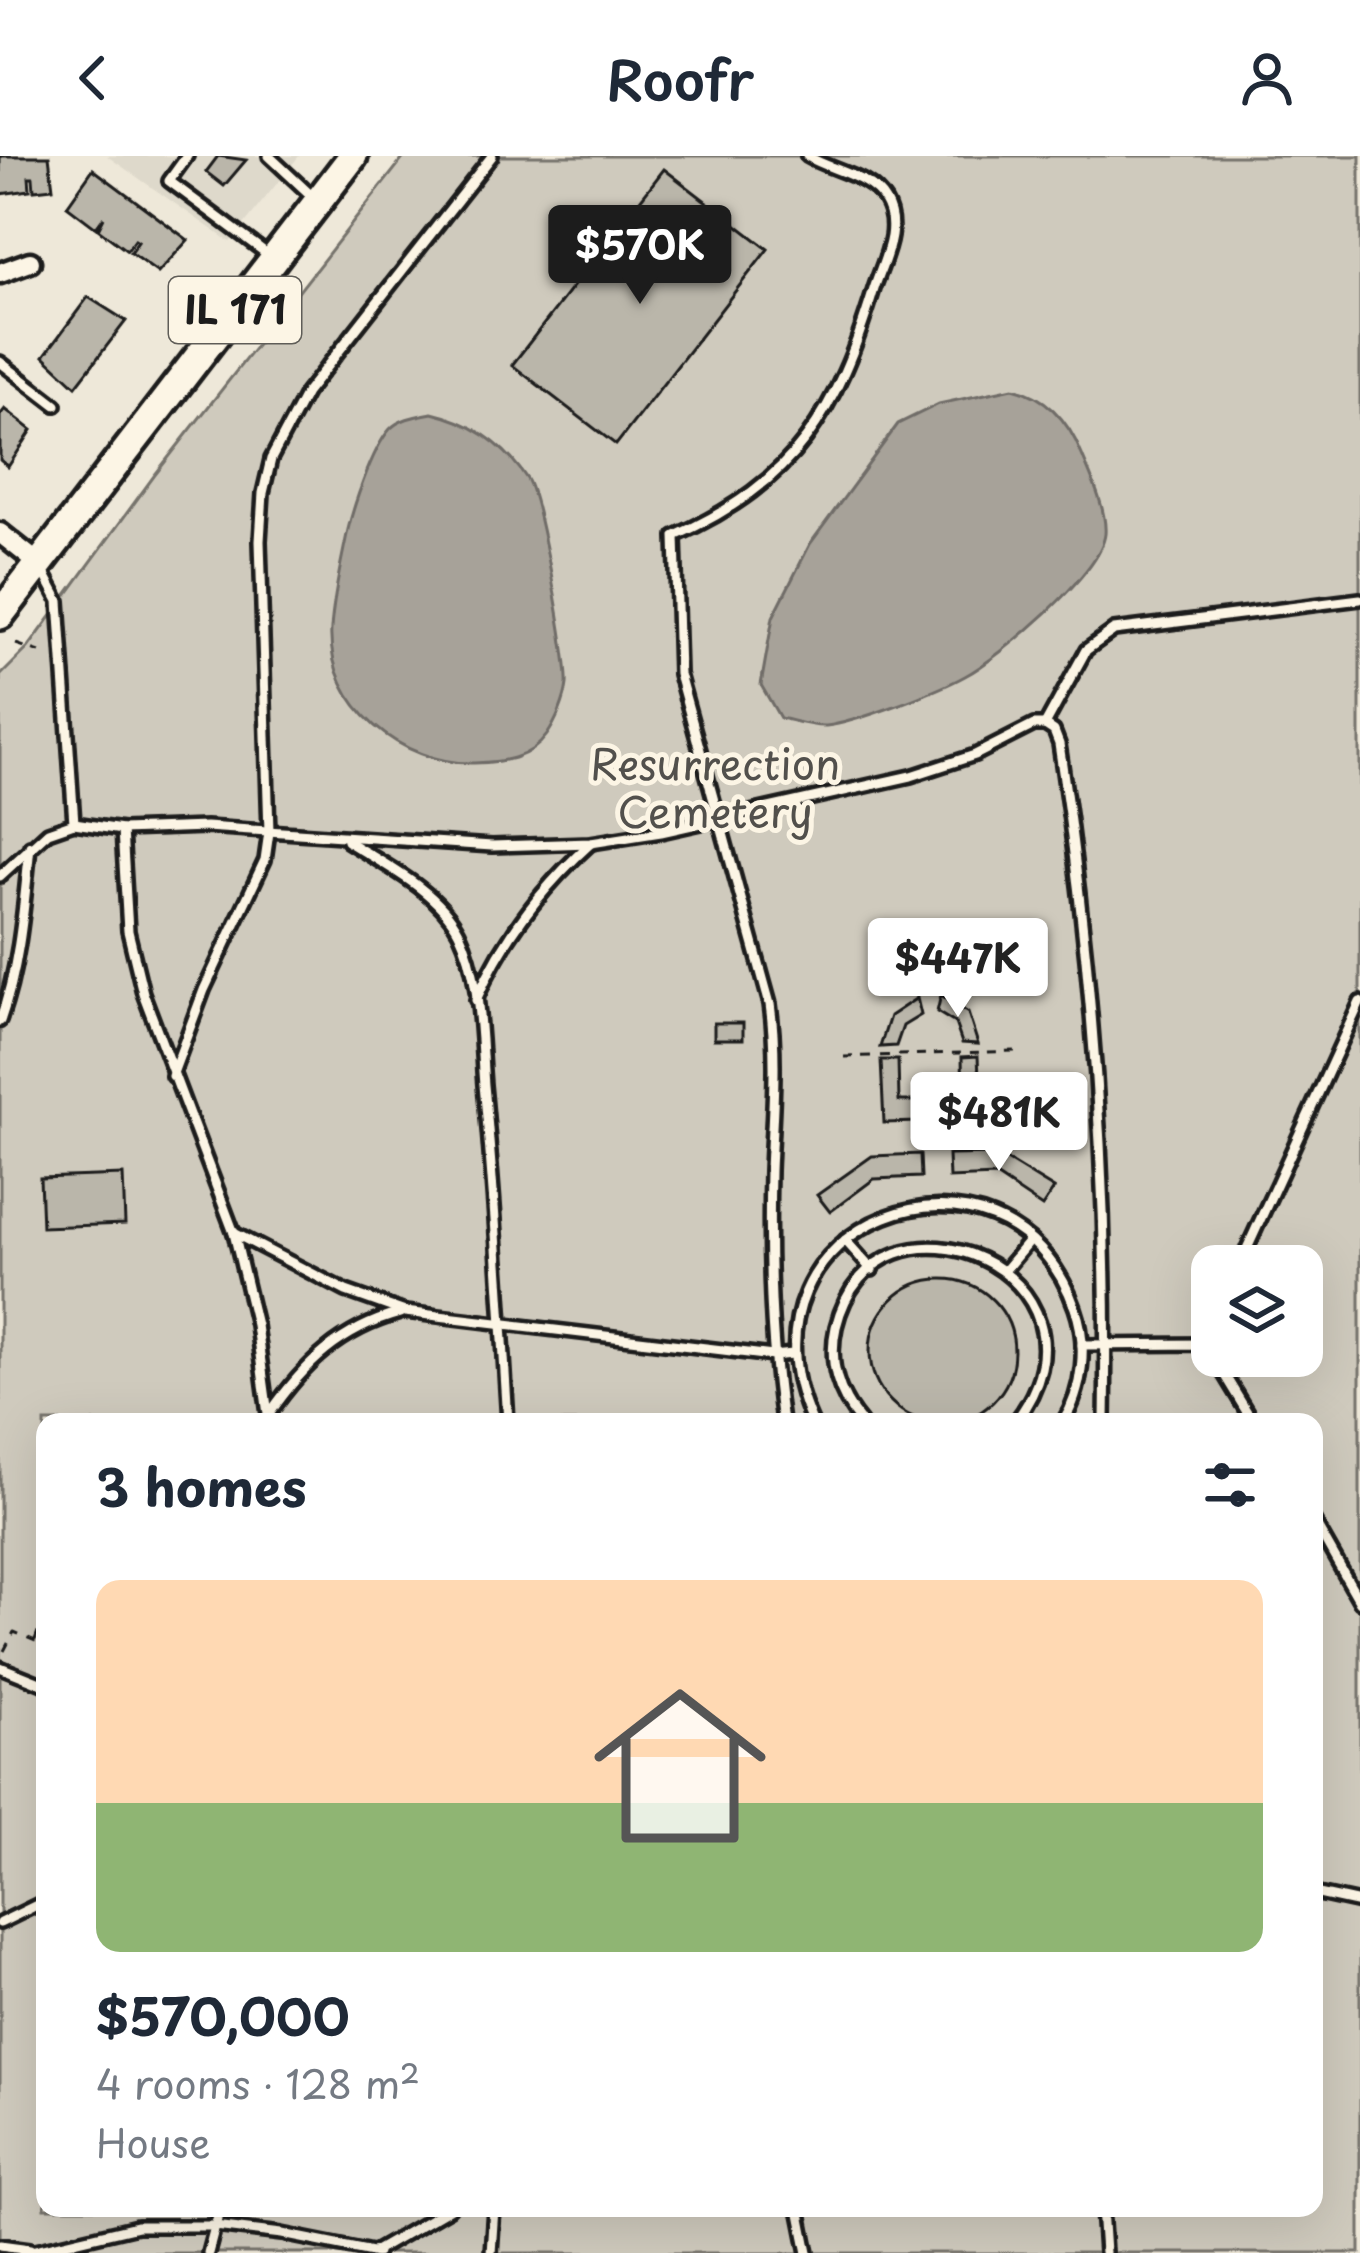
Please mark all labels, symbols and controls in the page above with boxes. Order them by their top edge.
text: Roofr [606,38,754,119]
icon: back [60,45,126,111]
icon: person [1234,45,1300,111]
pin: $570K [556,205,724,307]
text: $570K [575,214,705,273]
road number: IL 171 [169,277,301,343]
park label: Resurrection Cemetery [590,731,840,842]
pin: $447K [874,918,1042,1020]
text: $447K [895,927,1021,986]
pin: $481K [915,1072,1083,1174]
text: $481K [937,1081,1061,1140]
map controls [1191,1245,1323,1377]
button: layers [1191,1245,1323,1377]
text: 3 homes [96,1447,307,1524]
icon: filters [1197,1452,1263,1518]
icon: home [572,1658,788,1874]
text: $570,000 [96,1976,350,2053]
text: 4 rooms · 128 m² [96,2053,420,2112]
text: House [96,2112,210,2171]

